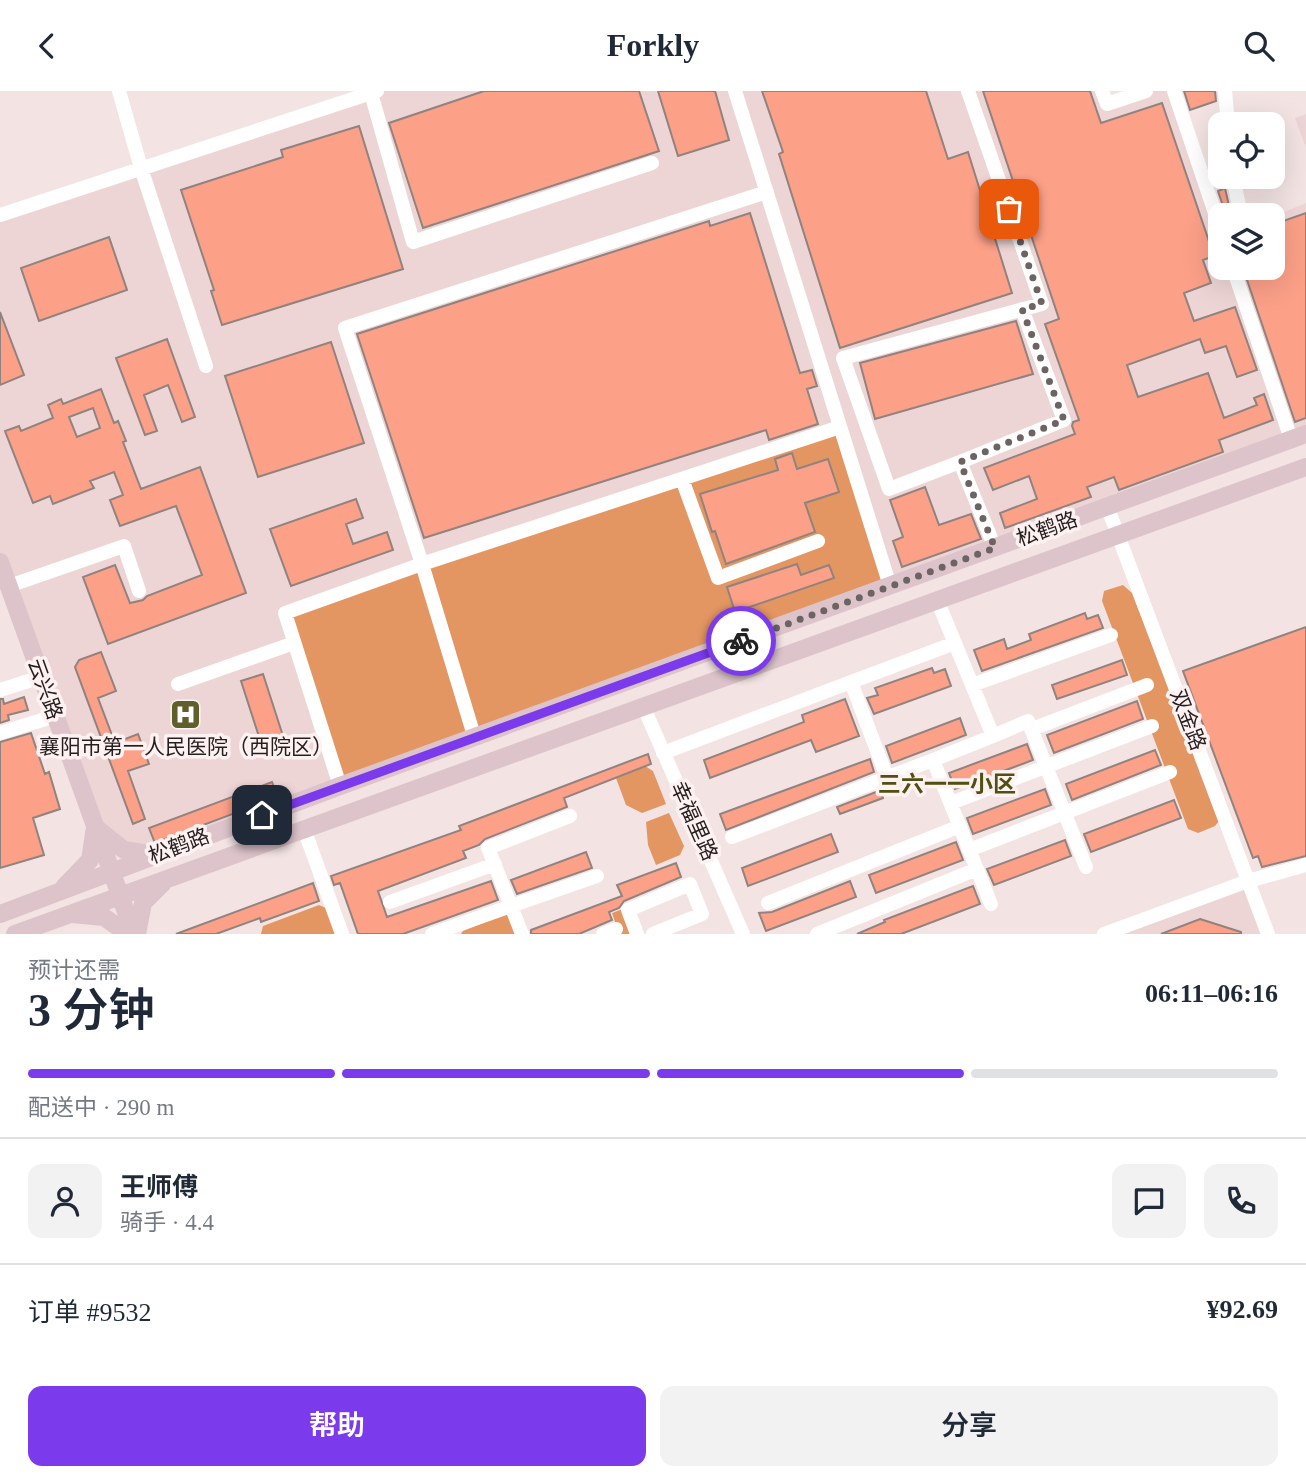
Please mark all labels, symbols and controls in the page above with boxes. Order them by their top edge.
icon: back [28,27,66,65]
text: Forkly [607,27,699,63]
icon: search [1240,27,1278,65]
map controls [1208,112,1285,280]
button: locate [1208,112,1285,189]
pin [979,179,1039,239]
icon: bag [990,190,1028,228]
button: layers [1208,203,1285,280]
street label: 松鹤路 [1013,507,1081,551]
courier [706,606,776,676]
icon: bike [722,622,760,660]
street label: 云兴路 [23,655,67,723]
street label: 双金路 [1166,686,1210,754]
hospital icon: 襄阳市第一人民医院（西院区） [169,698,203,732]
place label: 襄阳市第一人民医院（西院区） [39,735,333,759]
district label: 三六一一小区 [878,772,1016,797]
street label: 幸福里路 [666,778,722,864]
pin [232,785,292,845]
icon: home [243,796,281,834]
street label: 松鹤路 [145,824,213,868]
text: 预计还需 [28,958,120,983]
text: 06:11–06:16 [1145,979,1278,1008]
text: 3 分钟 [28,985,155,1036]
text: 配送中 · 290 m [28,1095,174,1120]
button: person [28,1164,102,1238]
button: chat [1112,1164,1186,1238]
button: phone [1204,1164,1278,1238]
text: 王师傅 [120,1173,198,1202]
text: 骑手 · 4.4 [120,1210,214,1235]
text: ¥92.69 [1207,1295,1278,1324]
text: 订单 #9532 [28,1298,152,1327]
button: 帮助 [28,1386,646,1466]
button: 分享 [660,1386,1278,1466]

